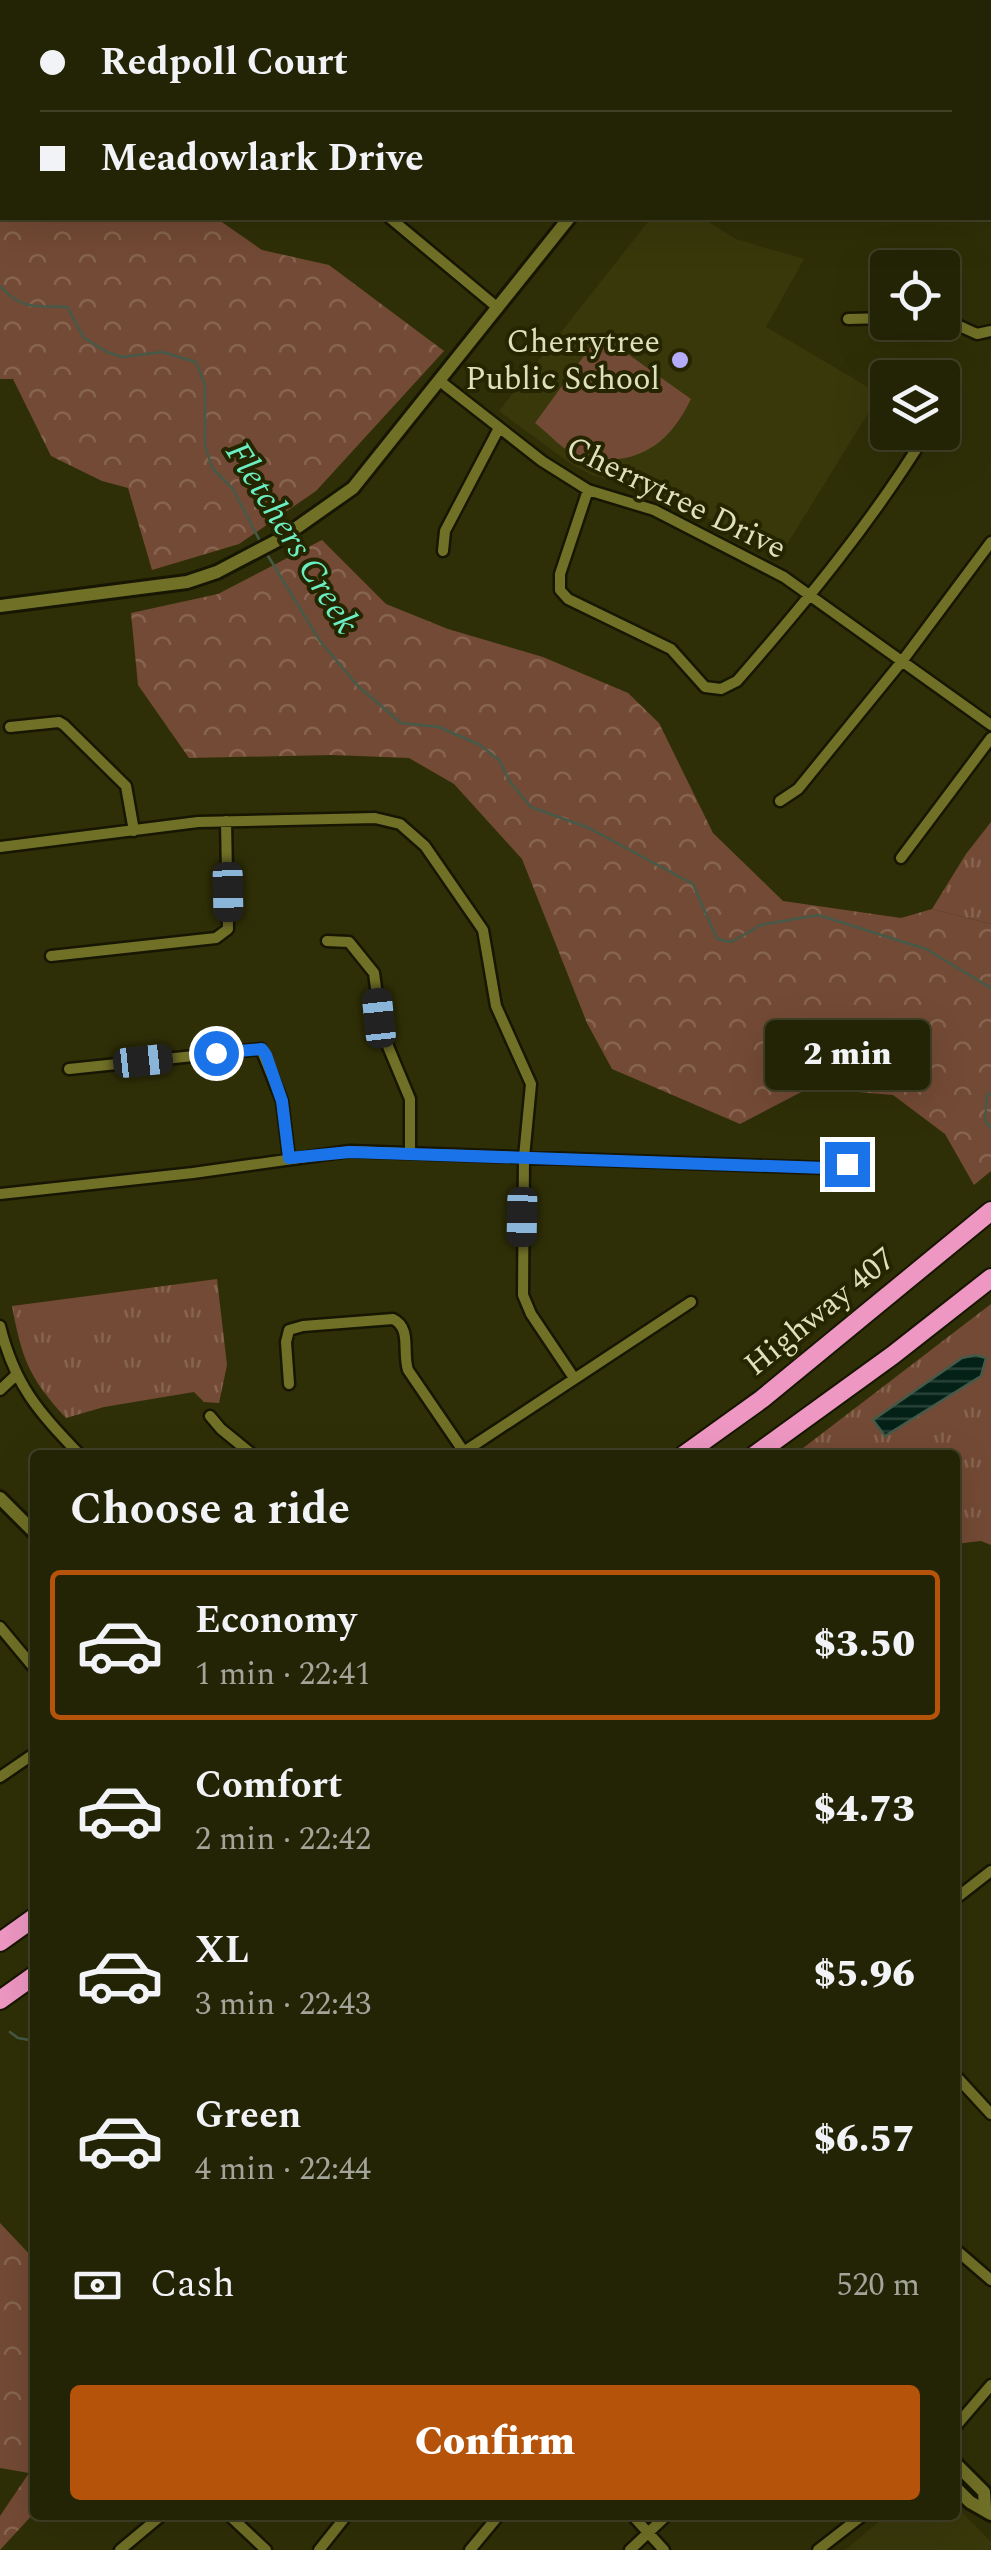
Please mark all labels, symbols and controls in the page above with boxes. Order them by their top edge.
text: Redpoll Court [100,34,348,92]
text: Meadowlark Drive [100,130,424,188]
map controls [870,250,960,450]
button: locate [870,250,960,340]
place label: Cherrytree Public School [465,318,660,404]
marker: Cherrytree Public School [669,349,691,371]
button: layers [870,360,960,450]
street label: Cherrytree Drive [557,423,795,573]
water label: Fletchers Creek [211,431,373,645]
car [212,862,244,922]
car [361,987,397,1049]
callout: 2 min [764,1019,930,1089]
text: 2 min [803,1030,892,1079]
route start [194,1031,239,1076]
car [112,1043,174,1079]
route end [825,1142,870,1187]
car [506,1187,538,1247]
street label: Highway 407 [734,1236,906,1388]
text: Choose a ride [70,1475,350,1544]
text: Economy [195,1592,356,1650]
icon: car [75,1600,165,1690]
text: $3.50 [813,1616,915,1674]
text: 1 min · 22:41 [195,1650,371,1699]
text: Comfort [195,1757,342,1815]
icon: car [75,1765,165,1855]
text: $4.73 [813,1781,915,1839]
text: 2 min · 22:42 [195,1815,371,1864]
text: XL [195,1922,249,1980]
icon: car [75,1930,165,2020]
text: $5.96 [813,1946,915,2004]
text: 3 min · 22:43 [195,1980,371,2029]
text: Green [195,2087,302,2145]
icon: car [75,2095,165,2185]
text: $6.57 [813,2111,915,2169]
text: 4 min · 22:44 [195,2145,371,2194]
text: Cash [150,2256,235,2314]
icon: cash [70,2258,125,2313]
text: 520 m [836,2261,920,2310]
button: Confirm [70,2385,920,2500]

